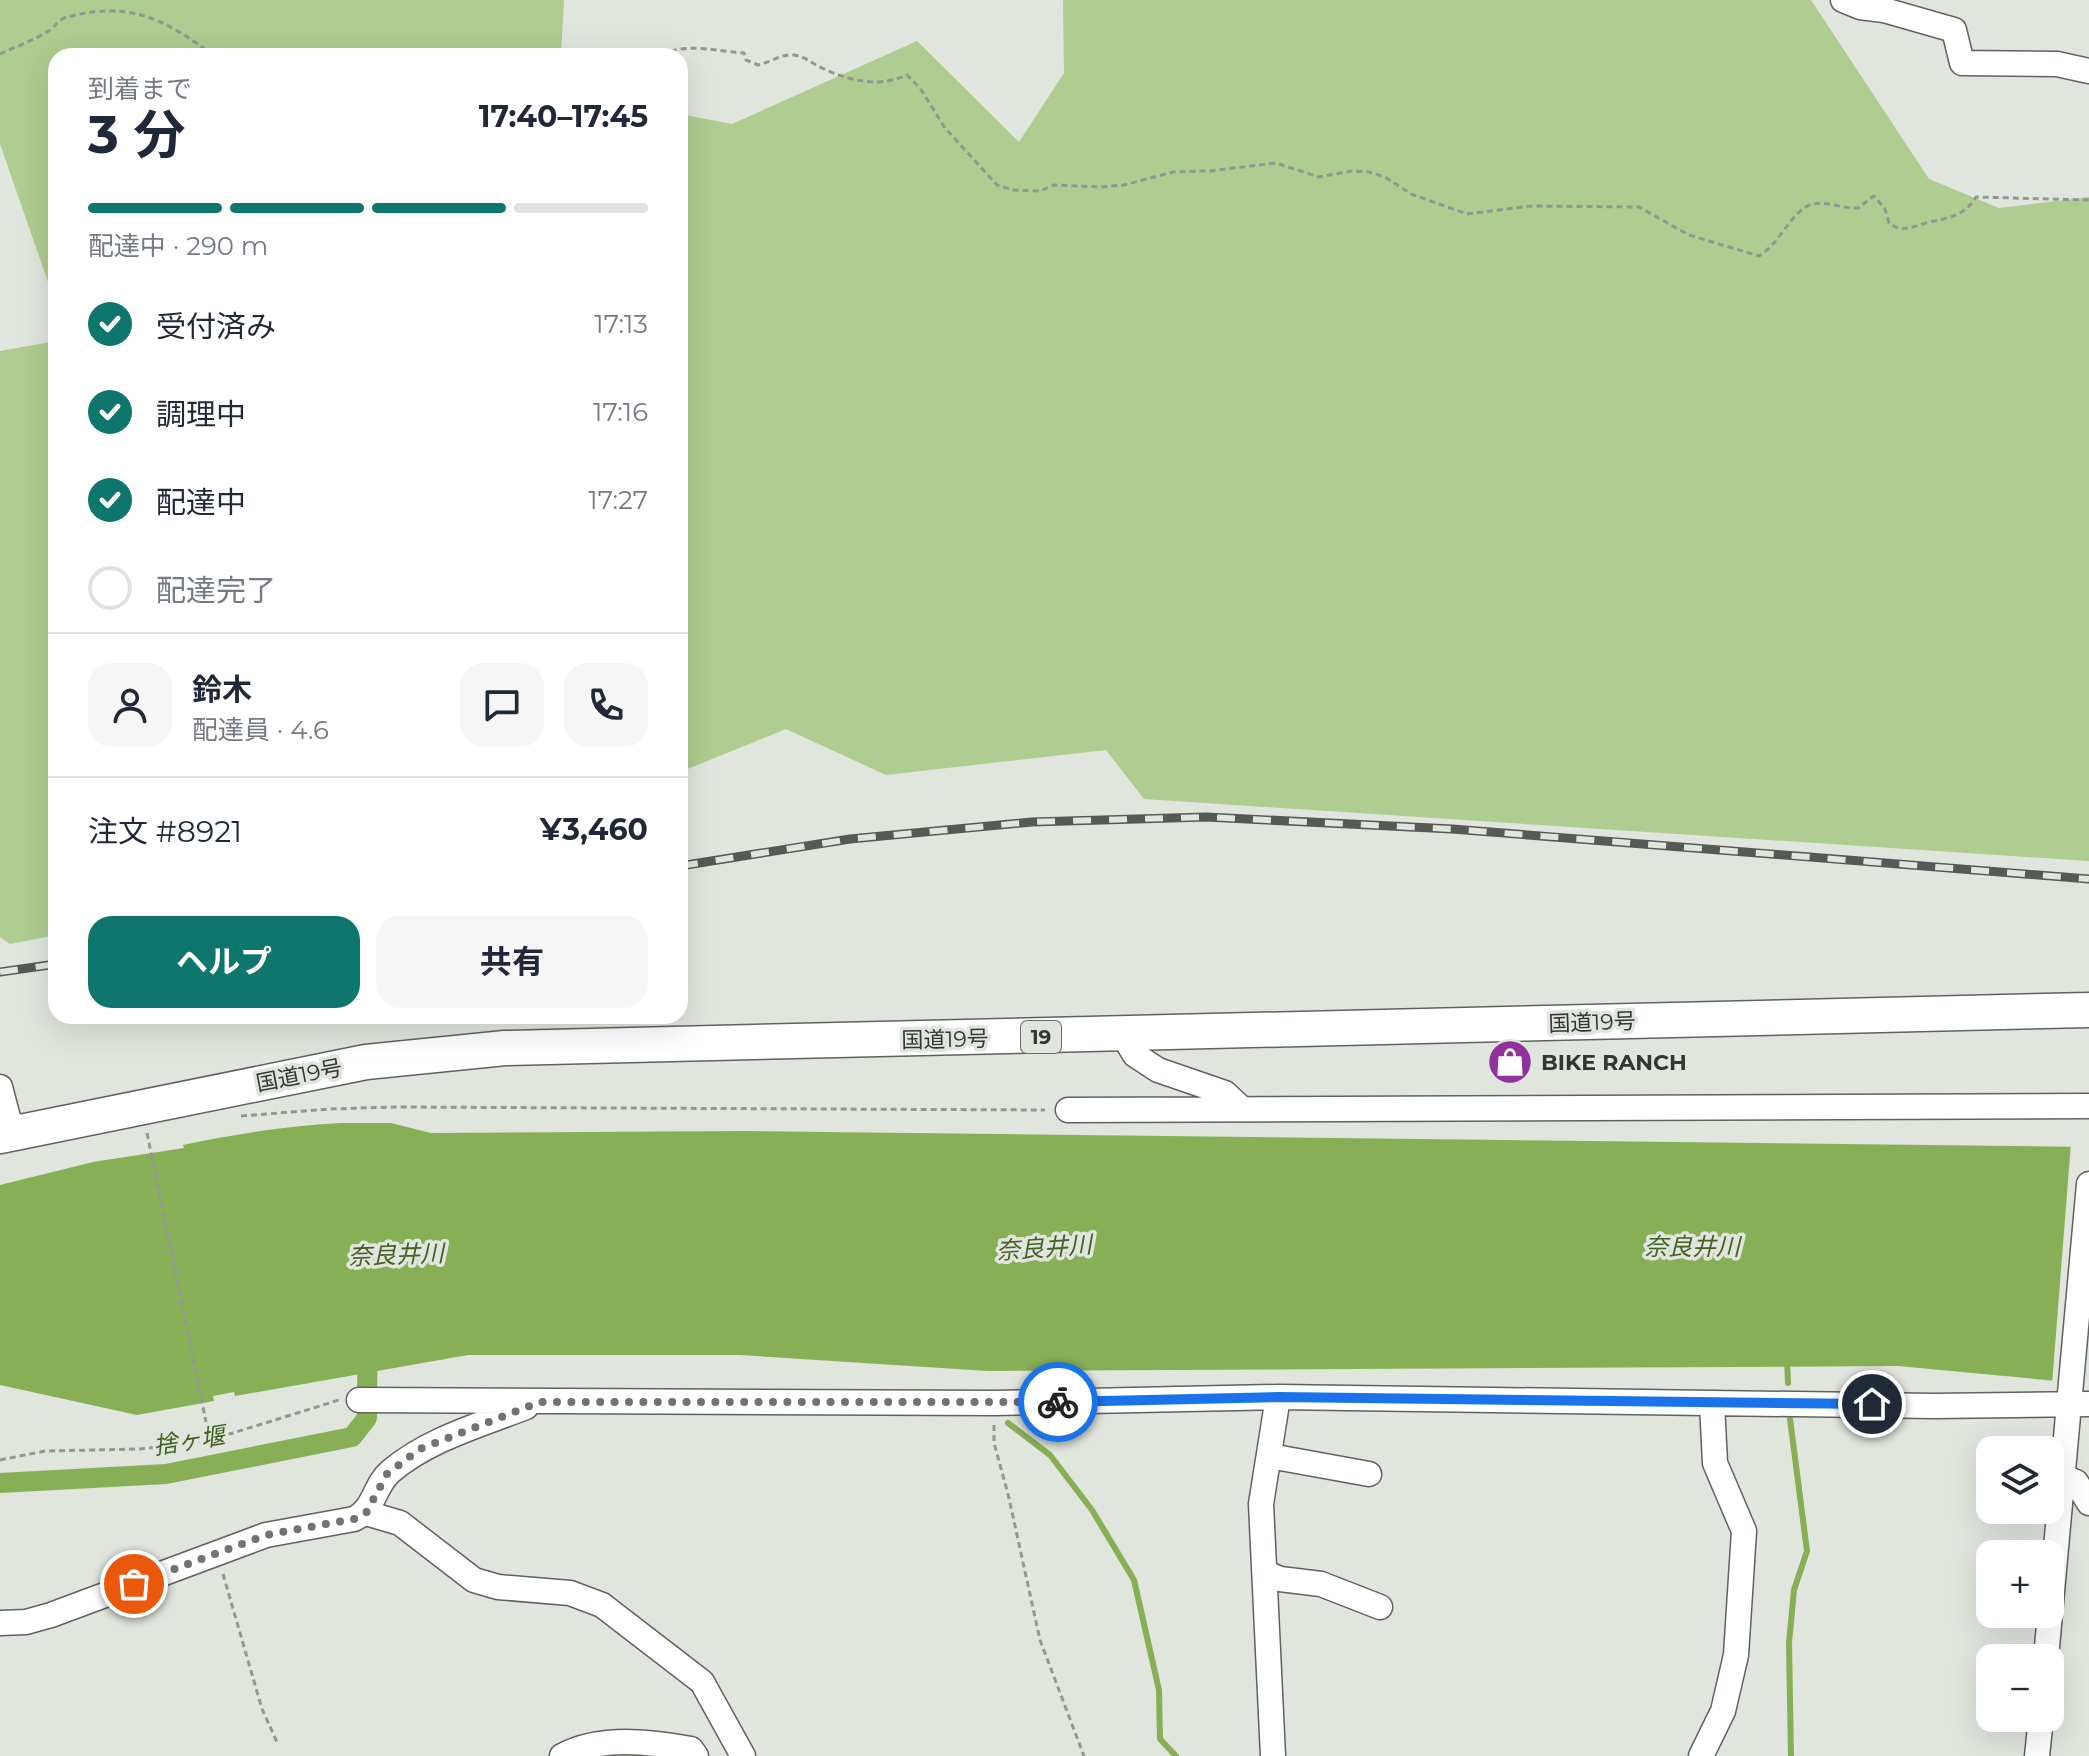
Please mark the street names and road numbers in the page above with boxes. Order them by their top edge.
street label: 国道19号 [1548,1007,1636,1038]
road number: 19 [1021,1021,1061,1053]
street label: 国道19号 [901,1025,989,1054]
street label: 国道19号 [254,1054,345,1097]

